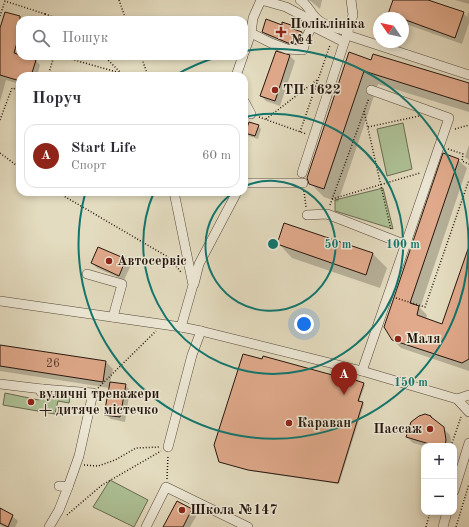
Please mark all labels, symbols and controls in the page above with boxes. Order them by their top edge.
north arrow [373,12,409,48]
search box [16,16,248,60]
place label: Поліклініка №4 [290,17,365,47]
marker: Поліклініка №4 [275,26,287,38]
icon: search [30,27,52,49]
text: Пошук [62,31,108,46]
place label: ТП 1622 [283,83,341,97]
marker: ТП 1622 [270,85,280,95]
text: Поруч [32,90,81,107]
text: Start Life [71,141,136,156]
text: A [41,149,51,162]
text: 60 m [202,149,231,162]
text: Спорт [71,159,106,172]
centre of rings [266,237,280,251]
text: 50 m [325,238,352,251]
text: 100 m [386,239,420,251]
place label: Автосервіс [117,254,187,268]
marker: Автосервіс [104,256,114,266]
your location [294,314,314,334]
place label: Маля [406,332,440,346]
marker: Маля [393,334,403,344]
house number: 26 [46,358,60,370]
pin: A [331,362,357,395]
text: 150 m [394,376,428,389]
place label: вуличні тренажери + дитяче містечко [39,387,160,417]
marker: вуличні тренажери + дитяче містечко [26,397,36,407]
place label: Караван [297,416,351,430]
marker: Караван [284,418,294,428]
place label: Пассаж [373,422,422,436]
marker: Пассаж [425,424,435,434]
map controls [421,443,457,515]
button: + [421,443,457,479]
button: − [421,479,457,515]
place label: Школа №147 [190,503,278,517]
marker: Школа №147 [177,505,187,515]

